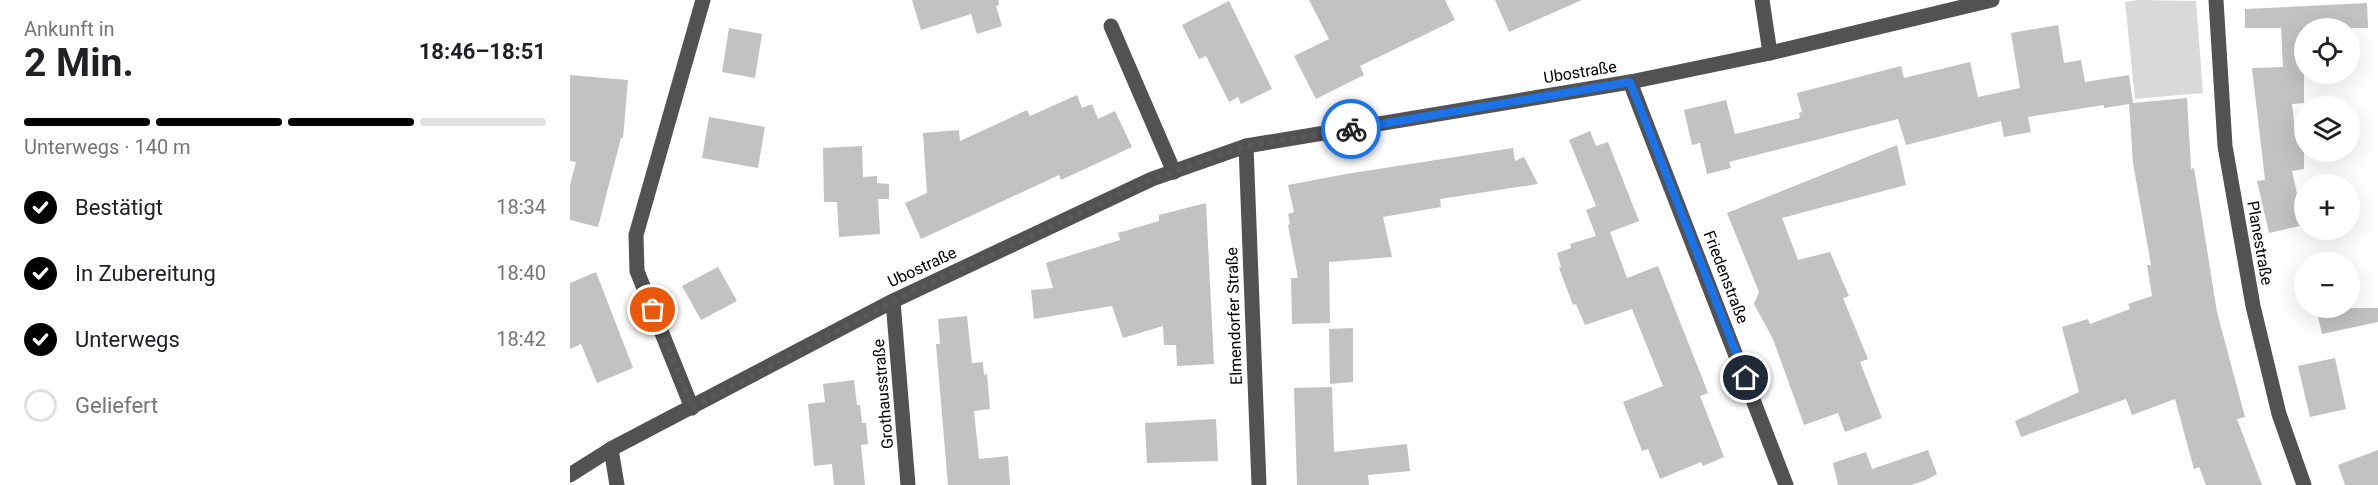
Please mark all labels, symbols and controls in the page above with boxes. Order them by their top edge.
text: Ankunft in [24,17,115,41]
map controls [2294,18,2360,318]
button: locate [2294,18,2360,84]
text: 18:46–18:51 [419,39,546,64]
text: 2 Min. [24,40,134,86]
street label: Ubostraße [1542,57,1618,87]
button: layers [2294,96,2360,162]
courier [1321,99,1381,159]
icon: bike [1335,113,1368,146]
text: Unterwegs · 140 m [24,135,191,159]
button: + [2294,174,2360,240]
icon: check [24,191,57,224]
text: Bestätigt [75,195,163,220]
text: 18:34 [496,195,546,219]
street label: Planestraße [2243,199,2277,287]
street label: Friedenstraße [1700,228,1752,326]
street label: Ubostraße [885,243,959,291]
street label: Elmendorfer Straße [1222,247,1246,385]
button: − [2294,252,2360,318]
icon: check [24,257,57,290]
text: In Zubereitung [75,261,216,286]
text: 18:40 [496,261,546,285]
pin [627,284,678,335]
icon: bag [636,293,669,326]
icon: check [24,323,57,356]
text: Unterwegs [75,327,180,352]
text: 18:42 [496,327,546,351]
street label: Grothausstraße [869,338,897,450]
pin [1720,352,1771,403]
icon: home [1729,361,1762,394]
text: Geliefert [75,393,158,418]

